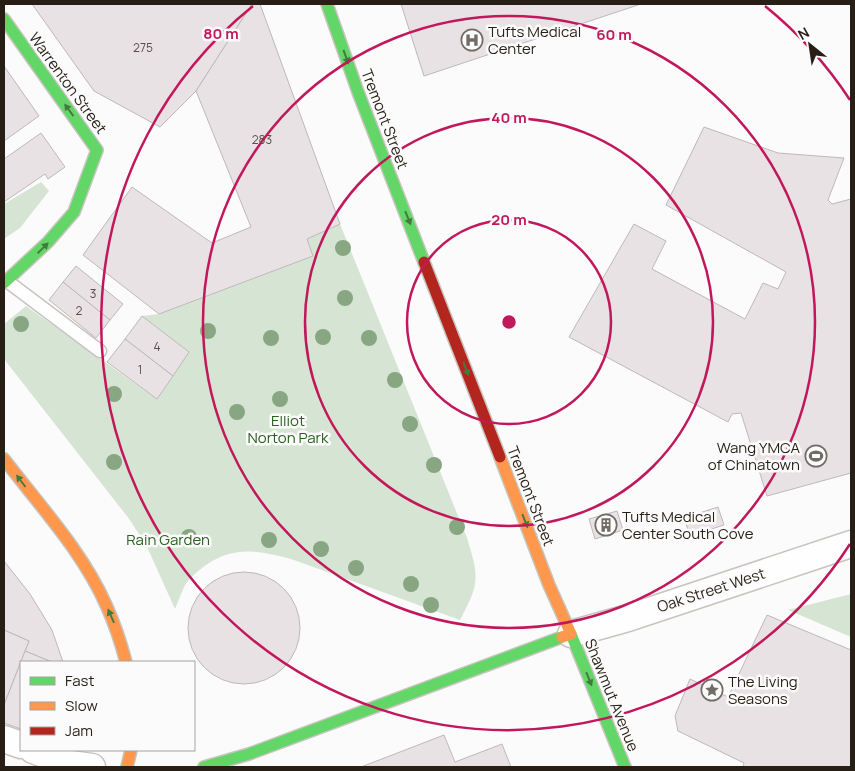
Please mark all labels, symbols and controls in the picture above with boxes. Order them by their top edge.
north arrow [785,20,835,70]
place label: Tufts Medical Center [488,21,581,59]
text: 80 m [203,23,239,44]
text: N [794,23,812,44]
text: 60 m [596,24,632,45]
street label: Warrenton Street [24,28,112,138]
hospital icon: Tufts Medical Center [460,28,484,52]
house number: 275 [133,39,153,56]
one-way arrow [342,50,350,65]
street label: Tremont Street [356,66,414,172]
one-way arrow [64,103,74,117]
text: 40 m [491,107,527,128]
house number: 283 [252,131,272,148]
text: 20 m [491,209,527,230]
one-way arrow [404,211,412,225]
one-way arrow [36,242,48,254]
house number: 3 [90,285,96,302]
house number: 2 [76,302,83,319]
centre of rings [500,313,518,331]
house number: 4 [153,338,161,355]
house number: 1 [138,361,142,378]
one-way arrow [463,362,471,377]
park label: Elliot Norton Park [248,410,329,448]
place label: Wang YMCA of Chinatown [708,437,800,475]
street label: Tremont Street [502,443,560,549]
sports icon: Wang YMCA of Chinatown [804,444,828,468]
one-way arrow [16,474,26,488]
place label: Tufts Medical Center South Cove [622,506,754,544]
building icon: Tufts Medical Center South Cove [594,513,618,537]
one-way arrow [521,514,529,529]
park label: Rain Garden [126,529,210,550]
street label: Oak Street West [654,563,768,617]
one-way arrow [106,609,114,623]
street label: Shawmut Avenue [580,636,644,755]
legend [20,661,195,751]
text: Fast [65,670,94,691]
place label: The Living Seasons [728,671,798,709]
one-way arrow [585,672,593,687]
place icon: The Living Seasons [700,678,724,702]
text: Slow [65,695,98,716]
text: Jam [65,720,93,741]

